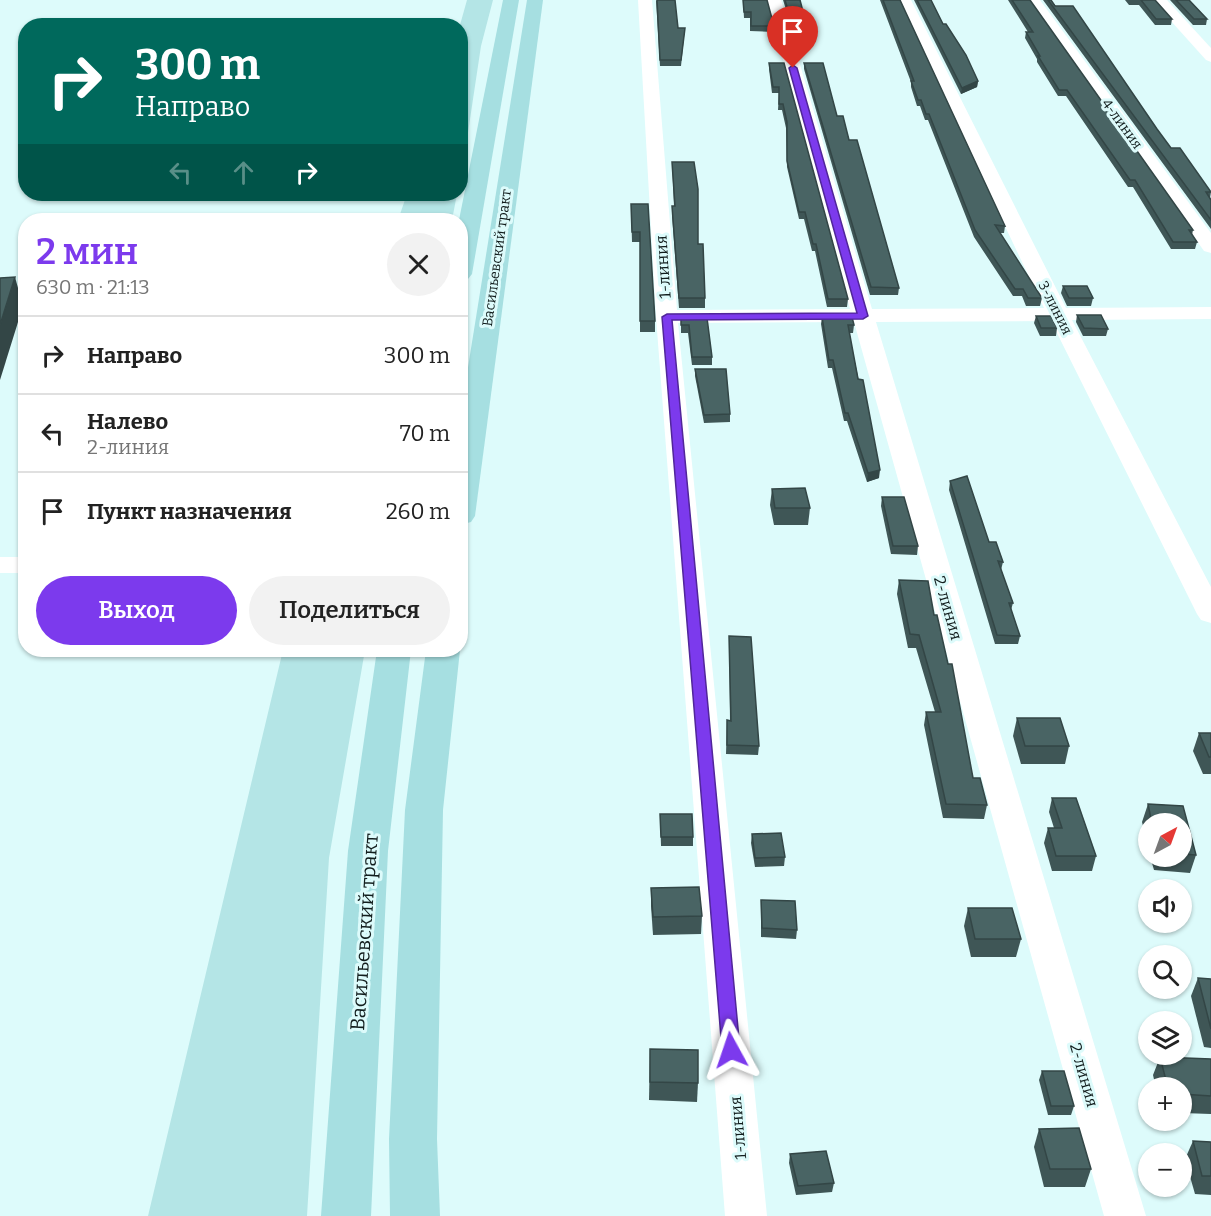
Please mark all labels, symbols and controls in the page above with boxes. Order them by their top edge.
pin [767,6,818,68]
icon: arrive [776,15,809,48]
text: 300 m [135,40,260,90]
icon: right [36,42,114,120]
text: Направо [135,91,250,123]
street label: 4-линия [1098,96,1146,153]
icon: left [164,156,197,189]
icon: ahead [227,156,260,189]
icon: right [290,156,323,189]
street label: Васильевский тракт [479,188,515,328]
text: 2 мин [36,230,138,274]
button: close [387,233,450,296]
street label: 1-линия [651,235,675,299]
text: 630 m · 21:13 [36,275,150,299]
street label: 3-линия [1034,278,1076,338]
icon: right [36,339,69,372]
text: Направо [87,342,182,369]
text: 300 m [384,342,450,369]
text: Налево [87,408,168,435]
icon: left [36,417,69,450]
text: 70 m [400,420,450,447]
text: 2-линия [87,435,169,459]
icon: arrive [36,495,69,528]
text: Пункт назначения [87,498,292,525]
text: 260 m [386,498,450,525]
street label: 2-линия [930,574,966,642]
button: Выход [36,576,237,645]
button: Поделиться [249,576,450,645]
north arrow [1138,813,1192,867]
map controls [1138,813,1192,1197]
street label: Васильевский тракт [345,833,383,1031]
button: sound [1138,879,1192,933]
button: search [1138,945,1192,999]
button: layers [1138,1011,1192,1065]
position arrow [699,1018,763,1082]
street label: 2-линия [1066,1041,1102,1109]
button: + [1138,1077,1192,1131]
street label: 1-линия [726,1095,750,1160]
button: − [1138,1143,1192,1197]

